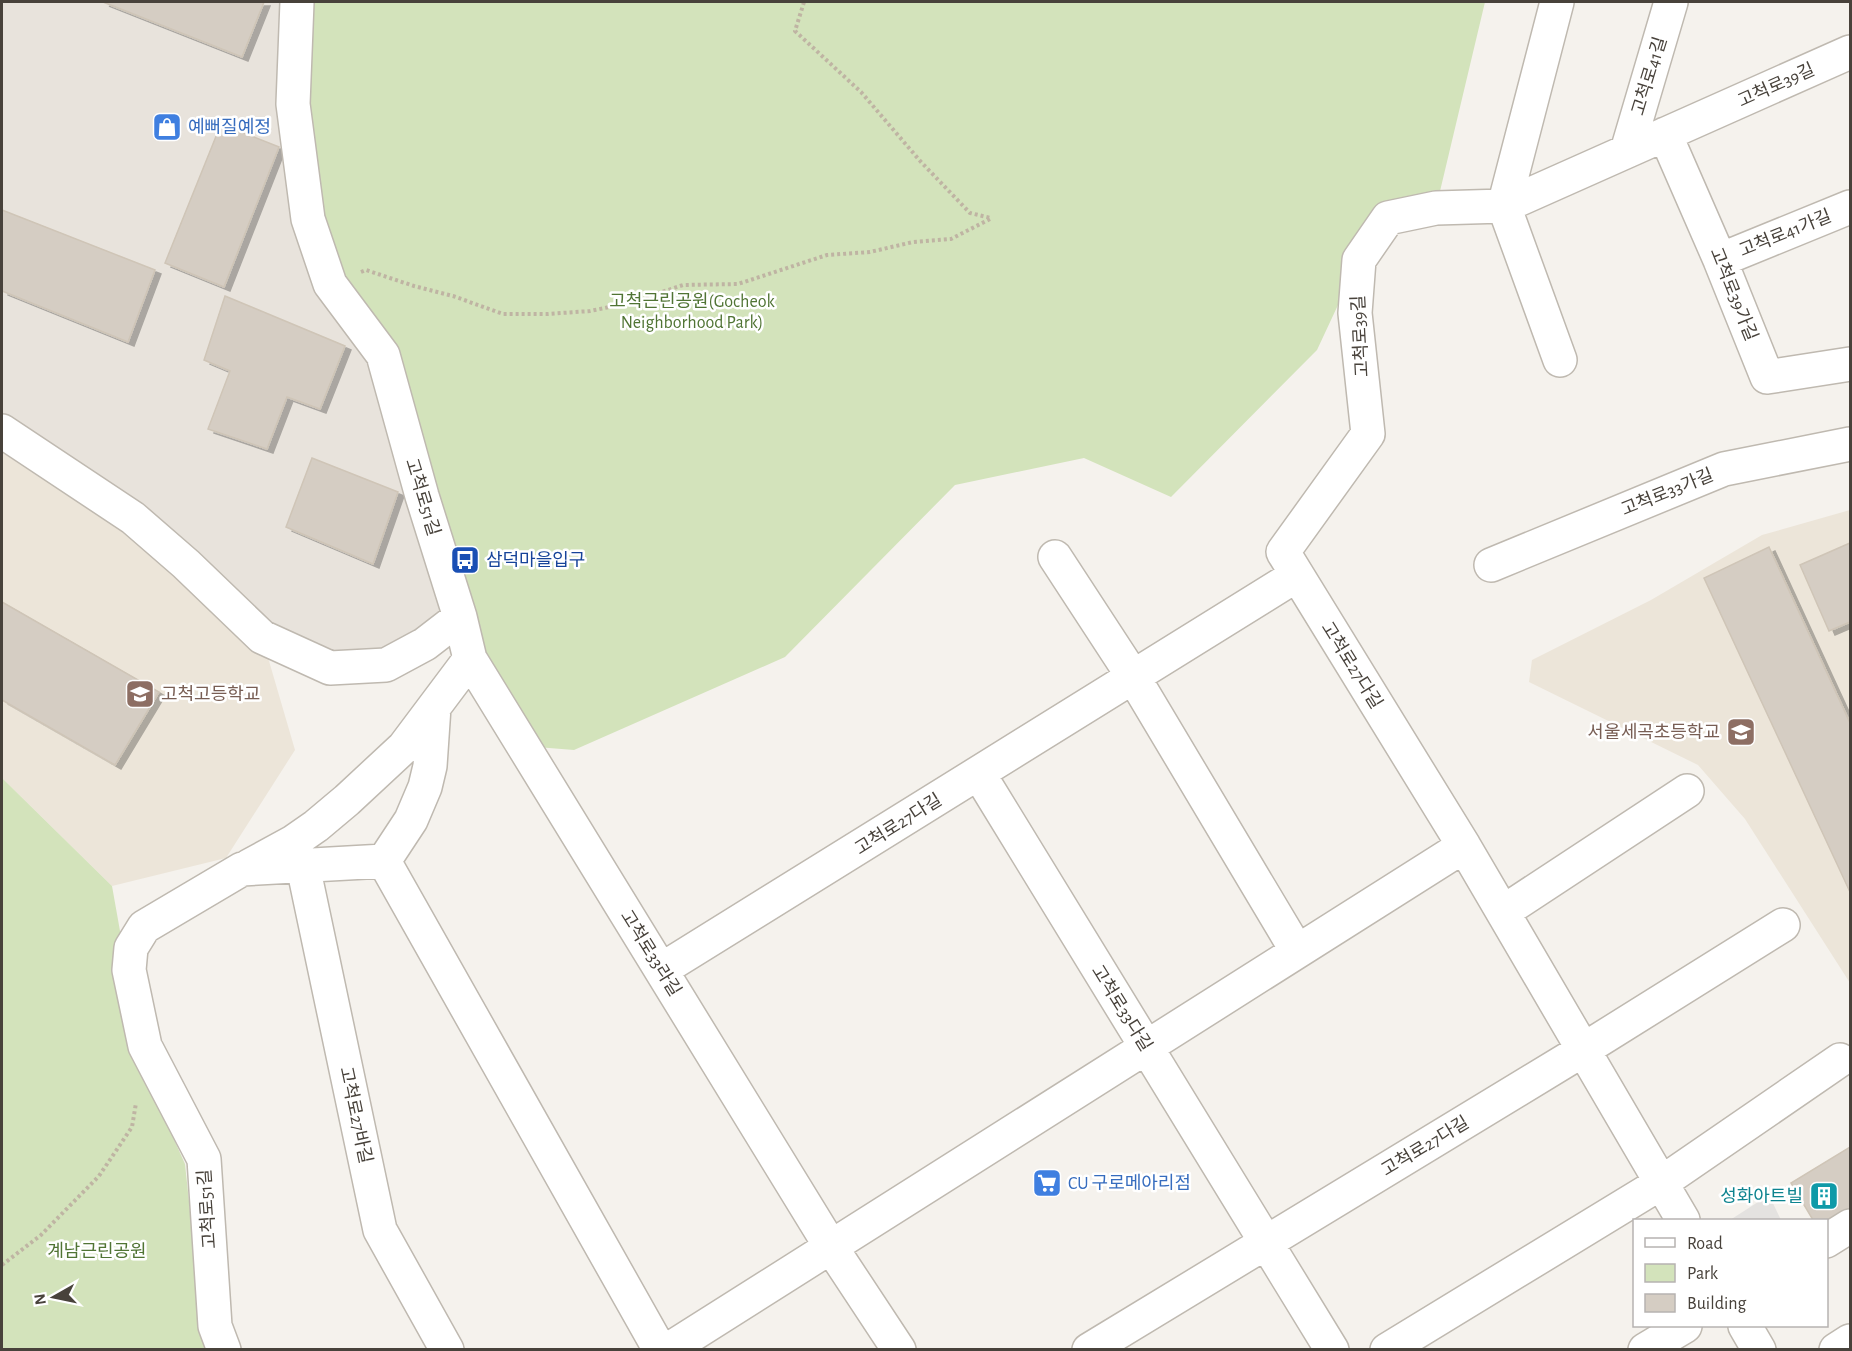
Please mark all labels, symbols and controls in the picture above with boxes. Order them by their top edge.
street label: 고척로41길 [1629,35,1670,118]
street label: 고척로39길 [1735,60,1818,111]
shop icon: 예뻐질예정 [151,111,183,143]
place label: 예뻐질예정 [188,117,271,137]
street label: 고척로41가길 [1736,206,1834,261]
street label: 고척로39가길 [1706,245,1761,343]
park label: 고척근린공원(Gocheok Neighborhood Park) [609,292,776,332]
street label: 고척로39길 [1349,294,1372,377]
street label: 고척로51길 [402,456,443,538]
street label: 고척로33가길 [1618,465,1716,520]
bus stop icon: 삼덕마을입구 [449,544,481,576]
place label: 삼덕마을입구 [486,550,585,570]
street label: 고척로27다길 [1317,618,1386,712]
school or university icon: 고척고등학교 [124,678,156,710]
place label: 고척고등학교 [161,685,260,704]
school or university icon: 서울세곡초등학교 [1725,716,1757,748]
place label: 서울세곡초등학교 [1588,722,1720,742]
street label: 고척로27다길 [851,790,945,859]
street label: 고척로33라길 [617,907,685,1000]
street label: 고척로33다길 [1088,962,1156,1055]
street label: 고척로27바길 [336,1065,375,1165]
street label: 고척로27다길 [1378,1113,1472,1180]
supermarket icon: CU 구로메아리점 [1031,1167,1063,1199]
street label: 고척로51길 [195,1168,220,1250]
place label: CU 구로메아리점 [1068,1173,1191,1193]
building icon: 성화아트빌 [1808,1180,1840,1212]
place label: 성화아트빌 [1720,1187,1803,1206]
legend [1633,1219,1828,1327]
text: Road [1687,1235,1723,1253]
park label: 계남근린공원 [47,1241,147,1261]
text: Park [1687,1265,1719,1283]
north arrow [24,1267,84,1327]
text: N [31,1292,49,1306]
text: Building [1687,1295,1747,1313]

